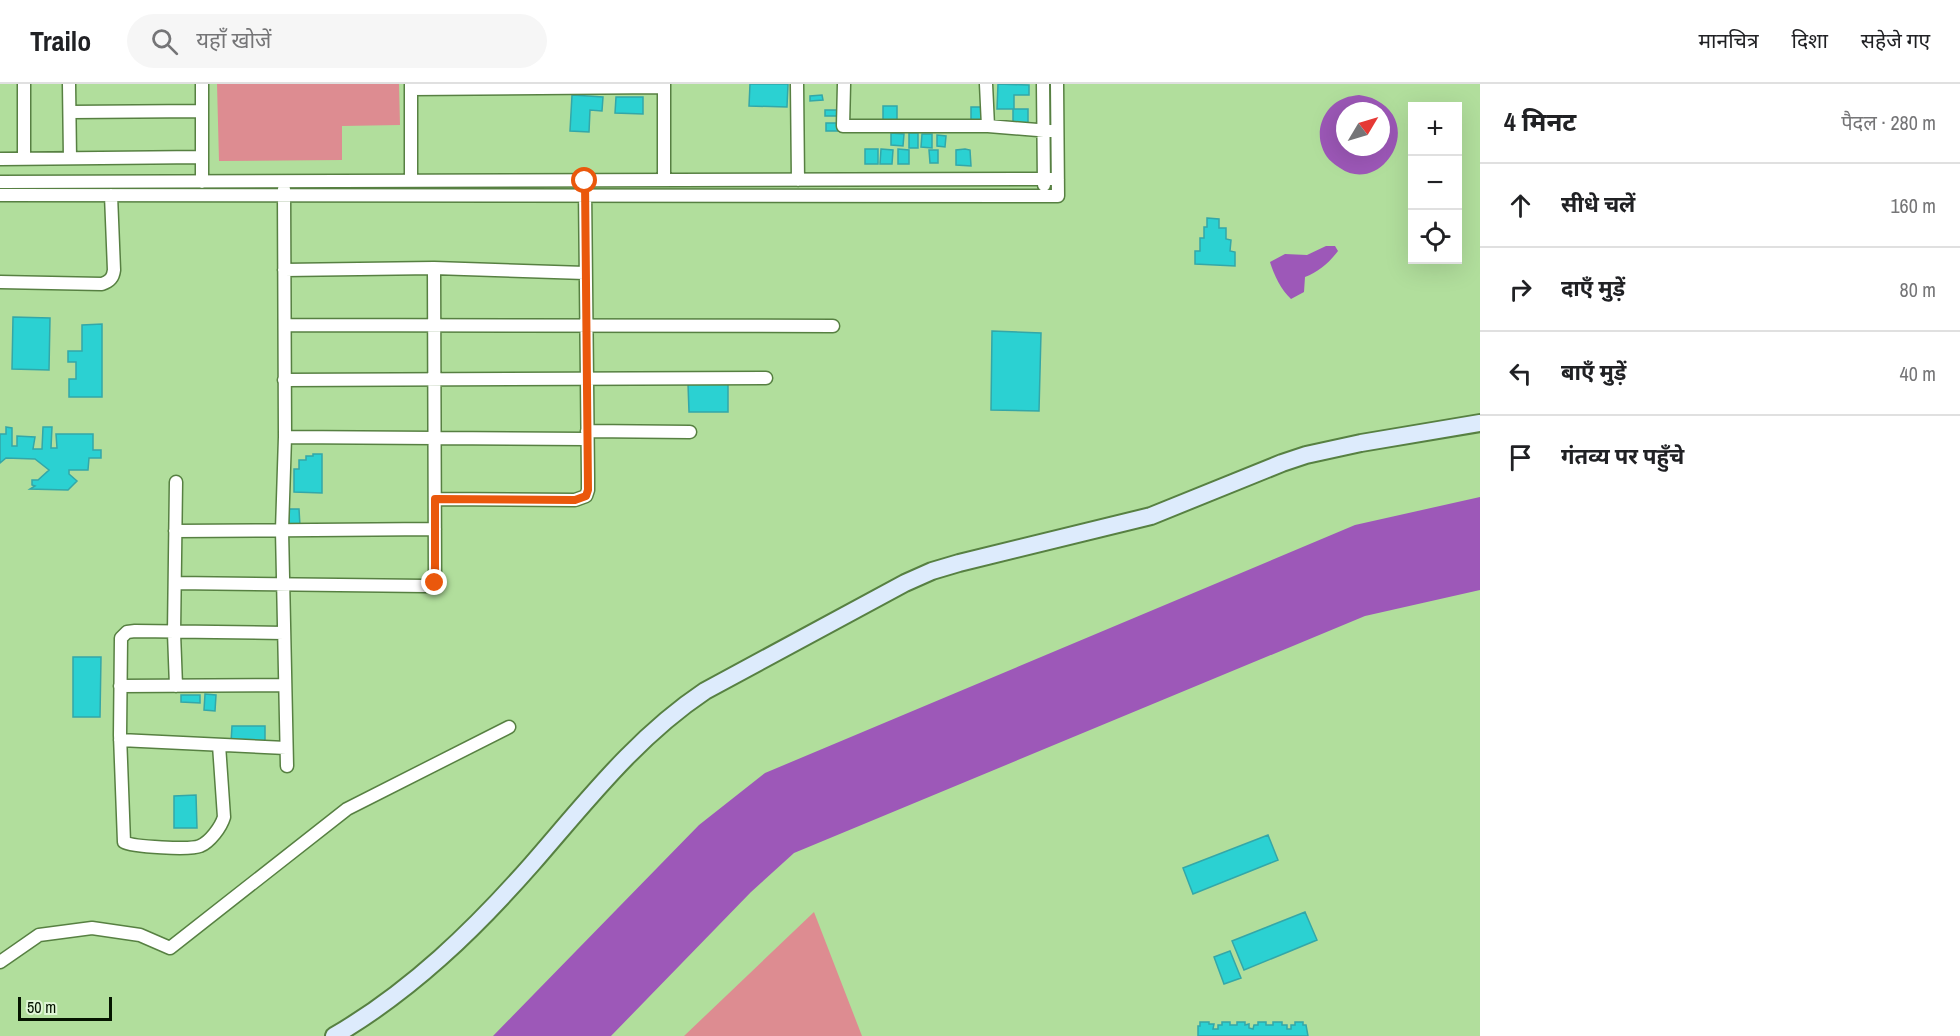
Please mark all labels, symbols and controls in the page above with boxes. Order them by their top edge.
search box [127,14,547,68]
text: Trailo [30,22,91,60]
icon: search [148,25,181,58]
text: यहाँ खोजें [196,25,271,55]
text: मानचित्र [1699,26,1759,55]
text: दिशा [1792,26,1828,55]
text: सहेजे गए [1861,26,1930,55]
north arrow [1336,102,1390,156]
map controls [1408,102,1462,264]
button: + [1408,102,1462,156]
text: 4 मिनट [1504,104,1576,139]
text: पैदल · 280 m [1841,109,1936,136]
button: − [1408,156,1462,210]
route start [571,167,597,193]
icon: ahead [1504,189,1537,222]
text: सीधे चलें [1561,189,1635,219]
text: 160 m [1890,192,1936,219]
button: locate [1408,210,1462,264]
icon: right [1504,273,1537,306]
text: दाएँ मुड़ें [1561,273,1625,303]
text: 80 m [1900,276,1936,303]
icon: left [1504,357,1537,390]
text: बाएँ मुड़ें [1561,357,1626,387]
text: 40 m [1900,360,1936,387]
icon: arrive [1504,441,1537,474]
text: गंतव्य पर पहुँचे [1561,441,1684,471]
route end [421,569,447,595]
scale bar [18,994,112,1022]
text: 50 m [27,996,56,1018]

